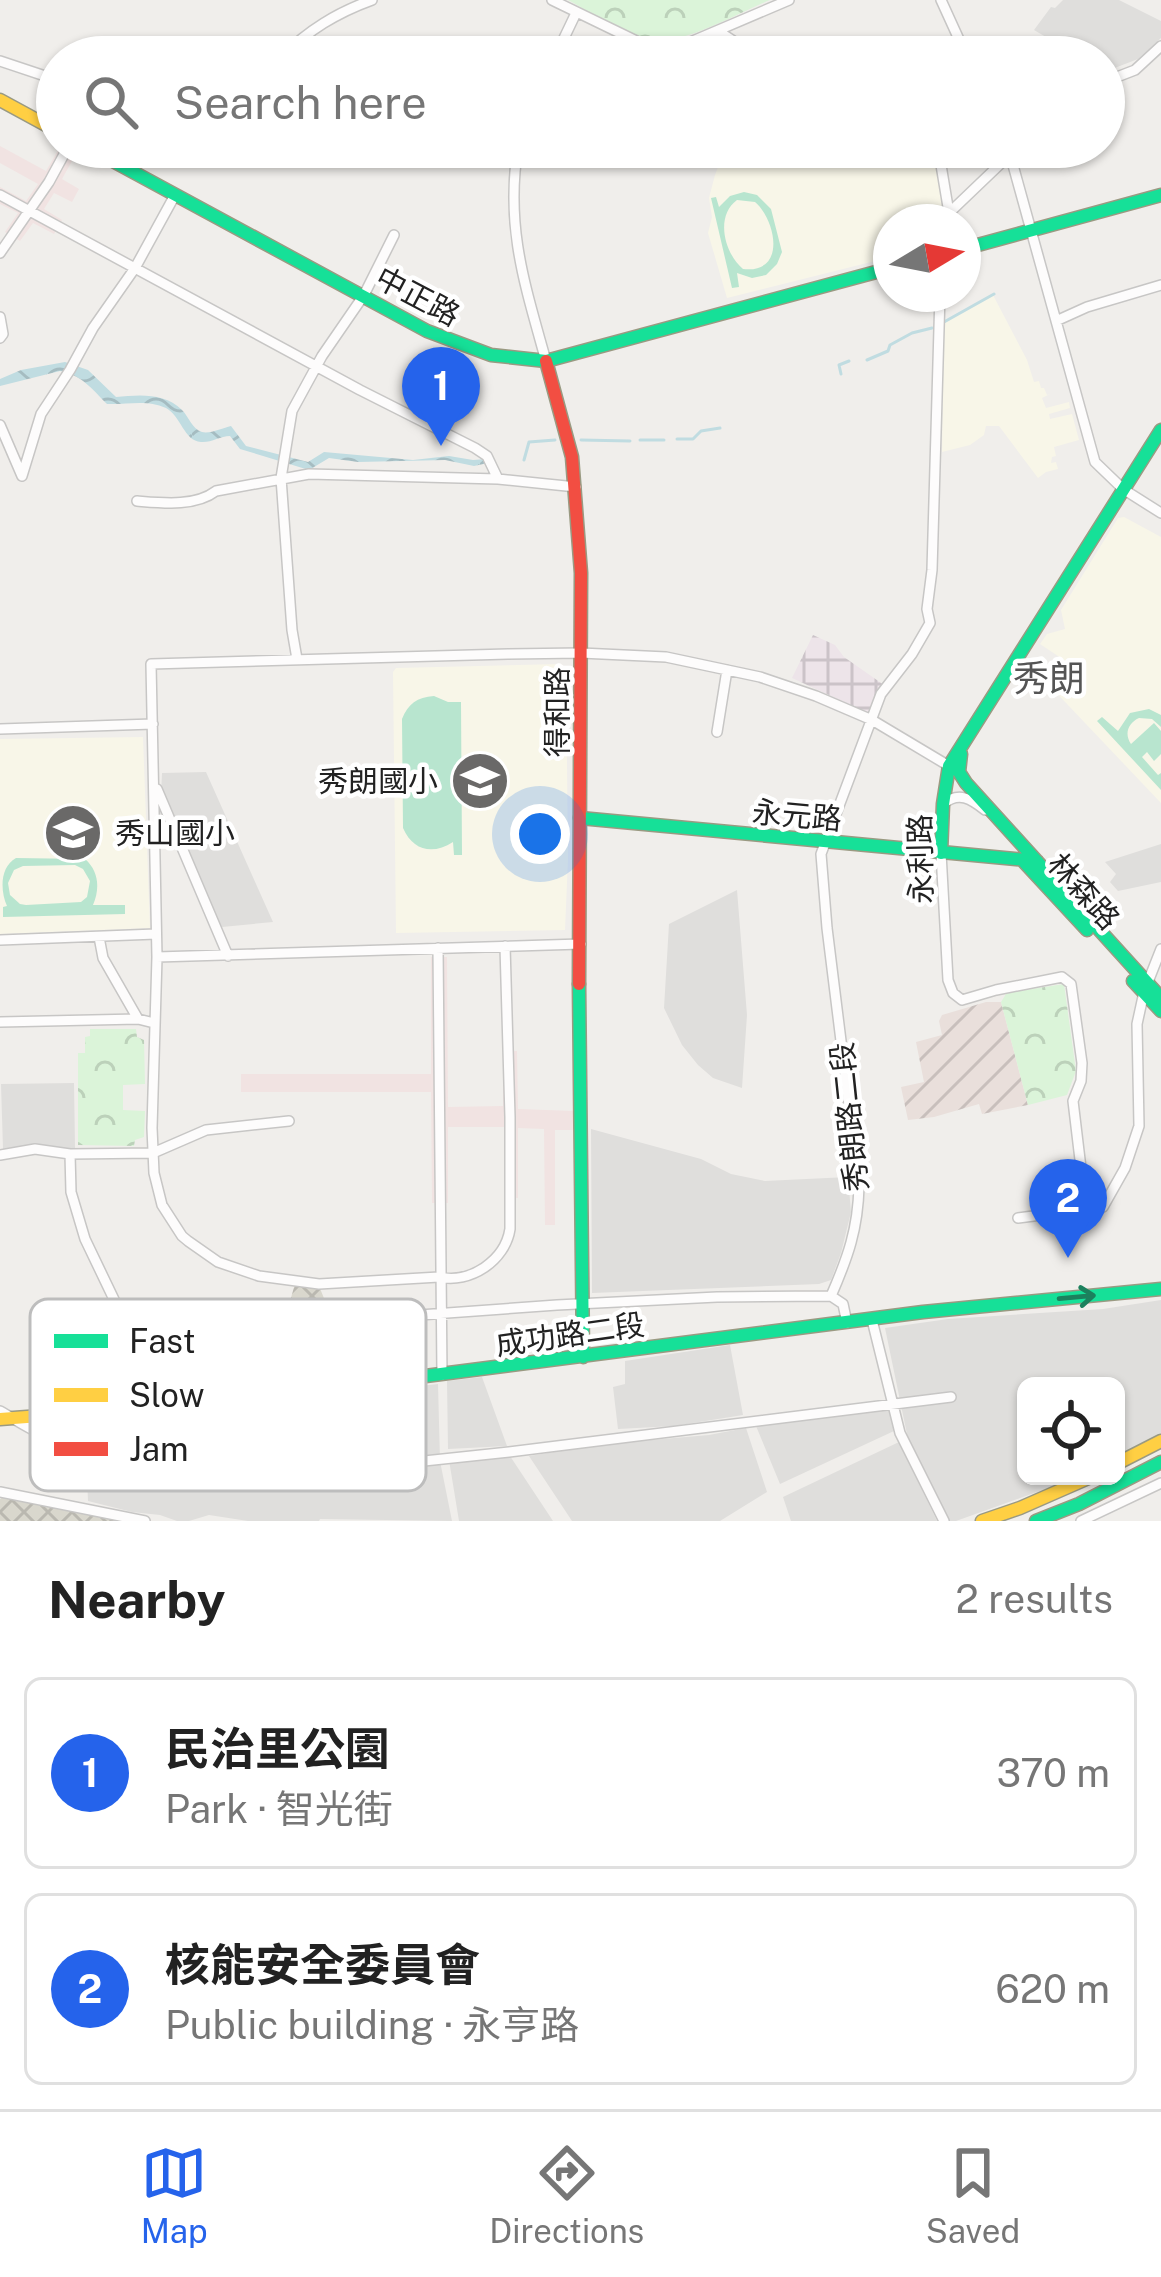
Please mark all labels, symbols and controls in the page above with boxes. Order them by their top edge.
search box [36,36,1125,168]
icon: search [78,69,144,135]
text: Search here [174,76,427,129]
north arrow [873,204,981,312]
street label: 中正路 [370,259,466,333]
pin: 1 [402,347,480,446]
district label: 秀朗 [1013,657,1085,699]
street label: 得和路 [539,667,575,757]
school or university icon: 秀朗國小 [449,750,511,812]
place label: 秀朗國小 [318,763,438,799]
street label: 永元路 [751,793,843,837]
school or university icon: 秀山國小 [42,802,104,864]
your location [510,804,570,864]
street label: 永利路 [901,814,939,904]
place label: 秀山國小 [115,815,235,851]
street label: 林森路 [1041,846,1127,936]
street label: 秀朗路二段 [823,1041,875,1193]
pin: 2 [1029,1159,1107,1258]
one-way arrow [1057,1285,1096,1308]
legend [30,1299,426,1491]
street label: 成功路二段 [493,1306,647,1362]
text: Fast [129,1322,196,1360]
text: Slow [129,1376,204,1414]
map controls [1017,1377,1125,1485]
button: locate [1017,1377,1125,1485]
text: Jam [129,1430,189,1468]
text: Nearby [48,1570,225,1629]
text: 2 results [956,1576,1113,1622]
text: 民治里公園 [165,1722,390,1775]
text: 1 [82,1750,98,1796]
text: 370 m [996,1750,1110,1796]
text: Park · 智光街 [165,1786,393,1832]
text: 核能安全委員會 [165,1938,480,1991]
text: 2 [78,1966,102,2012]
text: 620 m [995,1966,1110,2012]
text: Public building · 永亨路 [165,2002,579,2048]
tab: Map [141,2140,208,2250]
tab: Directions [489,2140,644,2250]
tab: Saved [926,2140,1020,2250]

